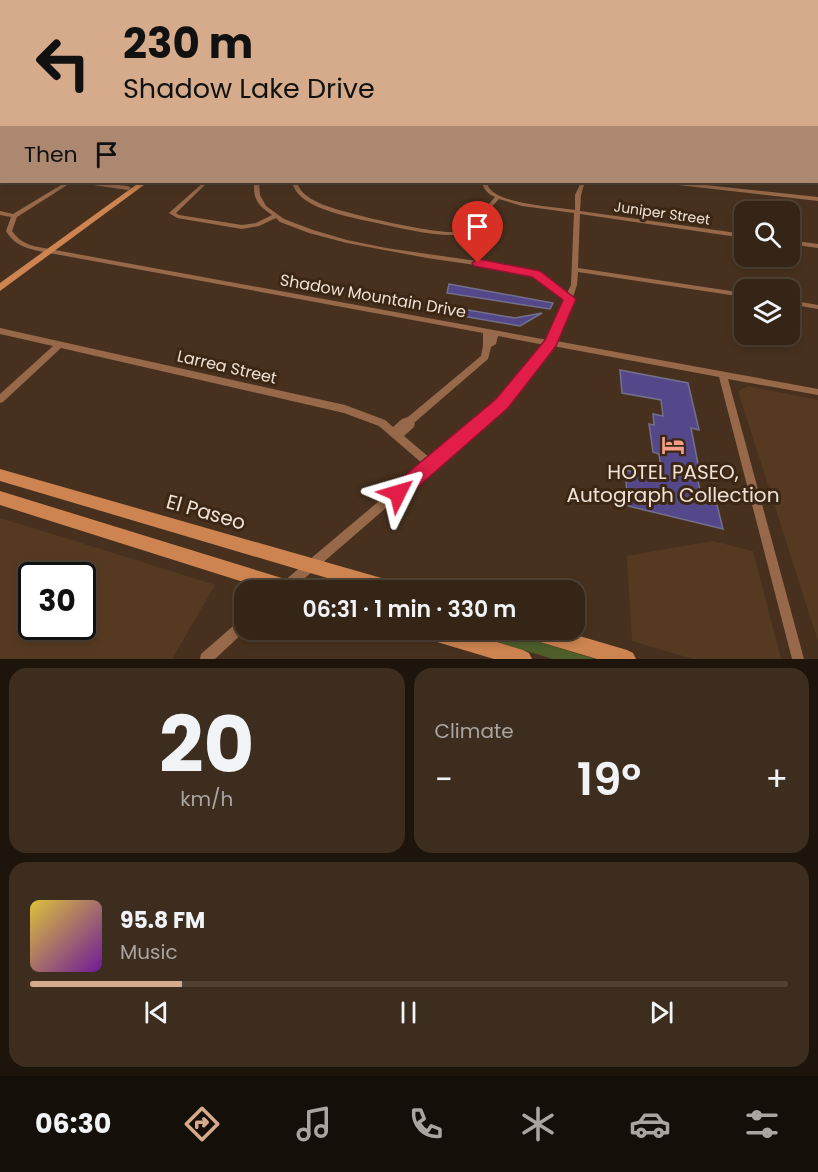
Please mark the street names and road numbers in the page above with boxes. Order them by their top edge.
street label: Juniper Street [613,196,711,230]
street label: Shadow Mountain Drive [278,268,468,324]
street label: Larrea Street [175,344,279,390]
street label: El Paseo [163,487,249,537]

